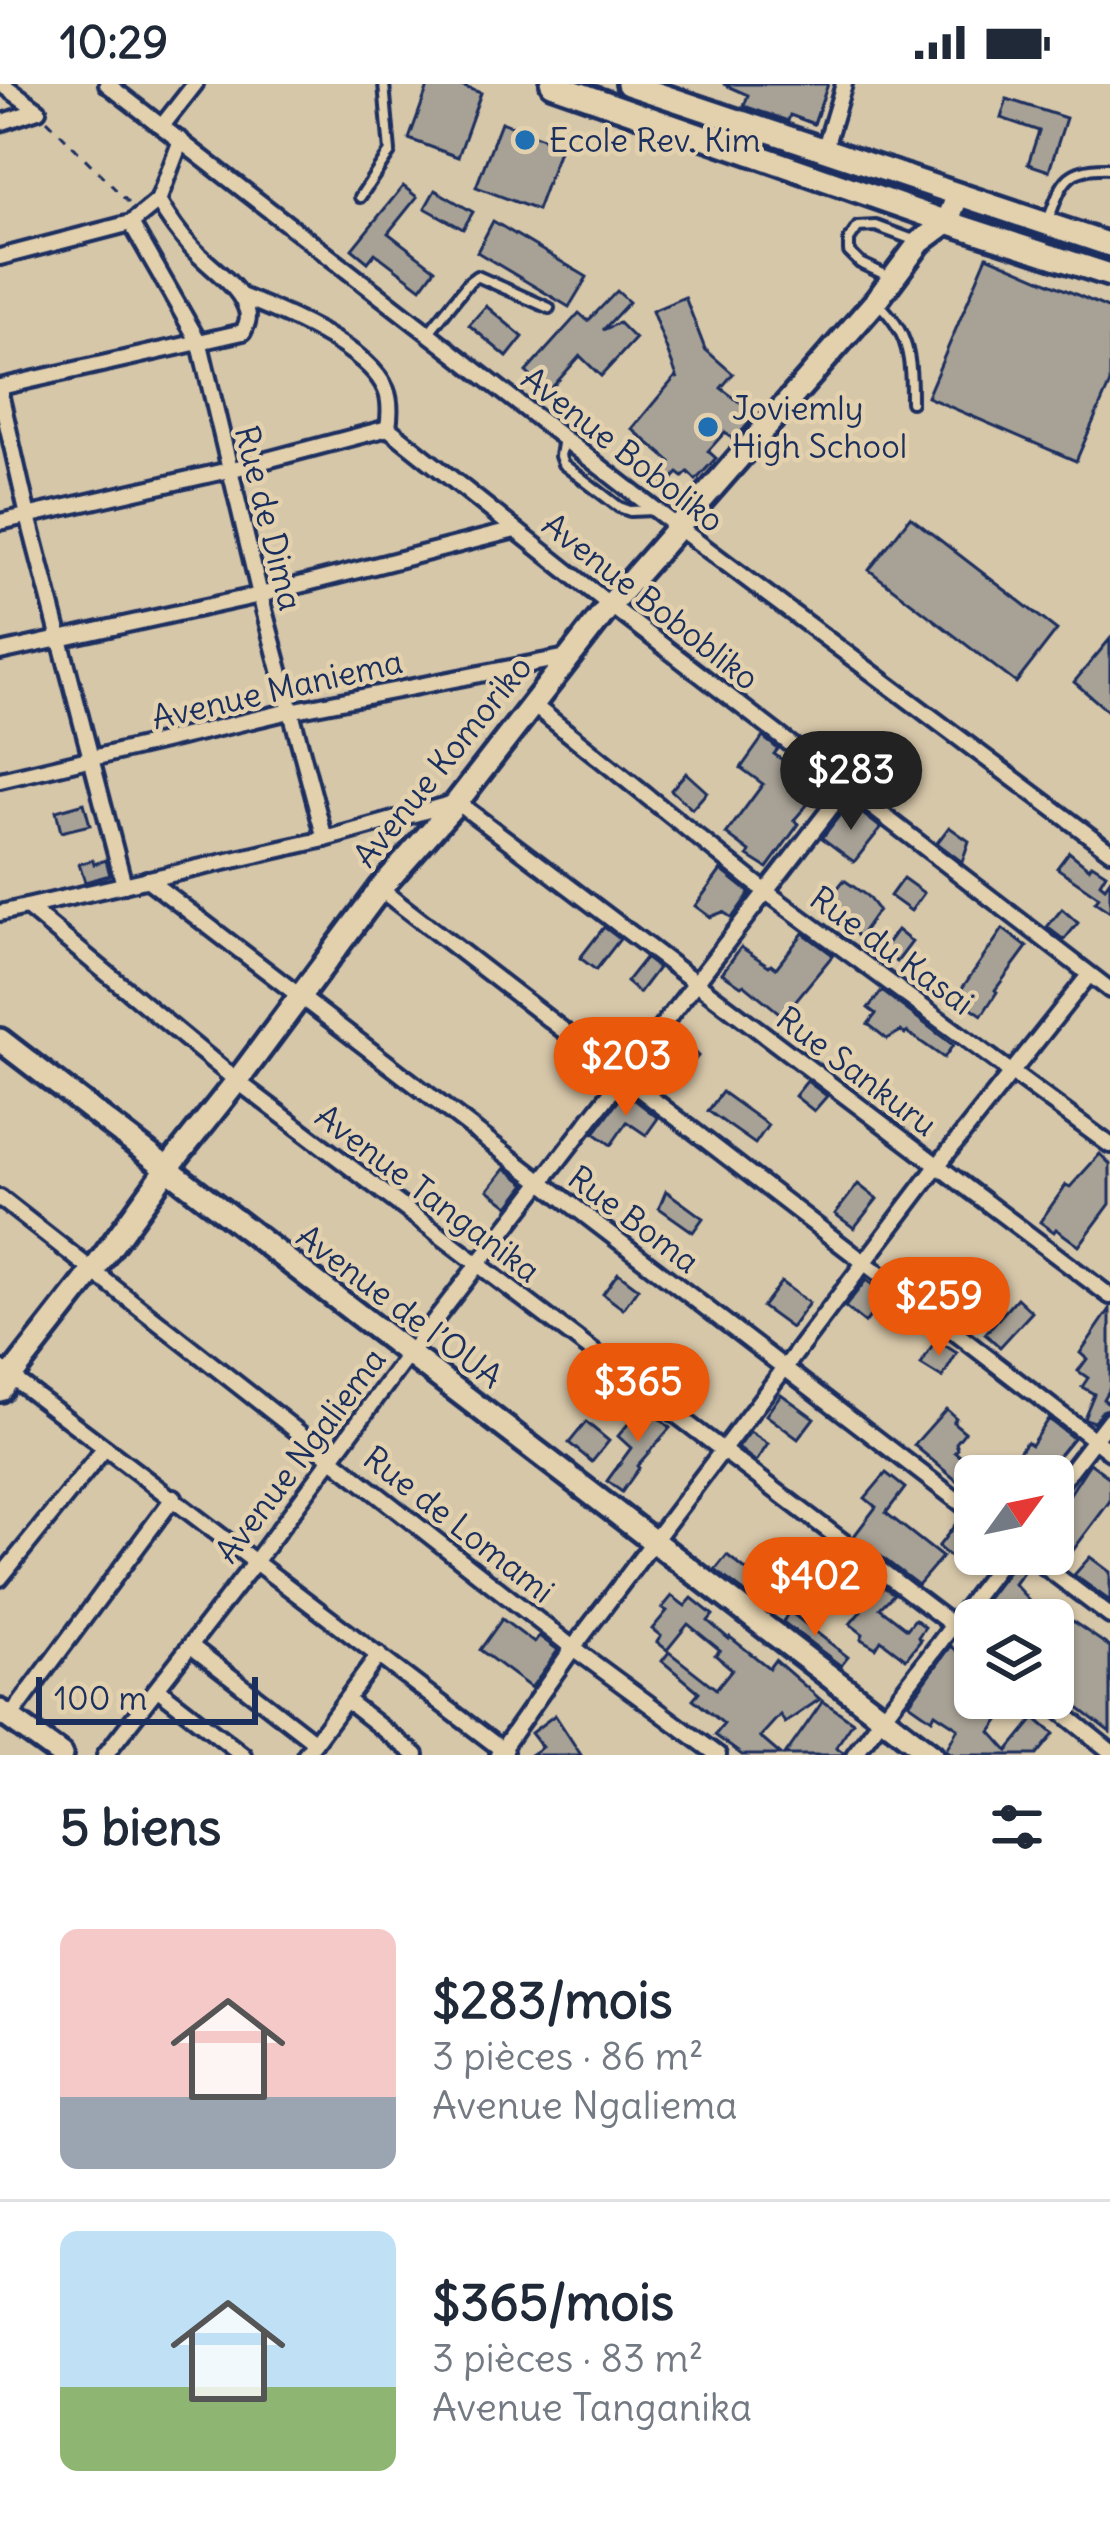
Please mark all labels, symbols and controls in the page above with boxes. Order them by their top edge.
text: 10:29 [60,14,168,70]
place label: Ecole Rev. Kim [549,119,761,161]
marker: Ecole Rev. Kim [512,127,538,153]
street label: Avenue Boboliko [513,357,733,541]
place label: Joviemly High School [732,387,907,467]
marker: Joviemly High School [695,414,721,440]
street label: Rue de Dima [226,421,312,615]
street label: Avenue Bobobliko [534,503,768,699]
street label: Avenue Maniema [148,640,406,738]
street label: Avenue Komoriko [344,647,540,875]
pin: $283 [780,731,922,833]
text: $283 [807,745,895,794]
street label: Rue du Kasai [802,876,982,1024]
street label: Rue Sankuru [768,997,946,1145]
pin: $203 [555,1017,697,1119]
text: $203 [581,1031,671,1080]
street label: Avenue Tanganika [307,1095,549,1291]
street label: Rue Boma [560,1156,708,1282]
street label: Avenue de l’OUA [289,1215,511,1397]
pin: $259 [868,1257,1010,1359]
text: $259 [895,1271,983,1320]
street label: Avenue Ngaliema [205,1339,395,1571]
pin: $365 [567,1343,709,1445]
text: $365 [594,1357,682,1406]
street label: Rue de Lomami [355,1436,563,1612]
north arrow [954,1455,1074,1575]
map controls [954,1455,1074,1719]
pin: $402 [744,1537,886,1639]
text: $402 [769,1551,861,1600]
button: layers [954,1599,1074,1719]
scale bar [36,1671,258,1724]
text: 100 m [54,1677,147,1719]
icon: filters [984,1794,1050,1860]
text: 5 biens [60,1795,221,1859]
text: $283/mois [432,1968,672,2032]
icon: home [156,1977,300,2121]
text: 3 pièces · 86 m² [432,2032,704,2081]
text: Avenue Ngaliema [432,2081,738,2130]
text: $365/mois [432,2270,674,2334]
icon: home [156,2279,300,2423]
text: 3 pièces · 83 m² [432,2334,703,2383]
text: Avenue Tanganika [432,2383,752,2432]

